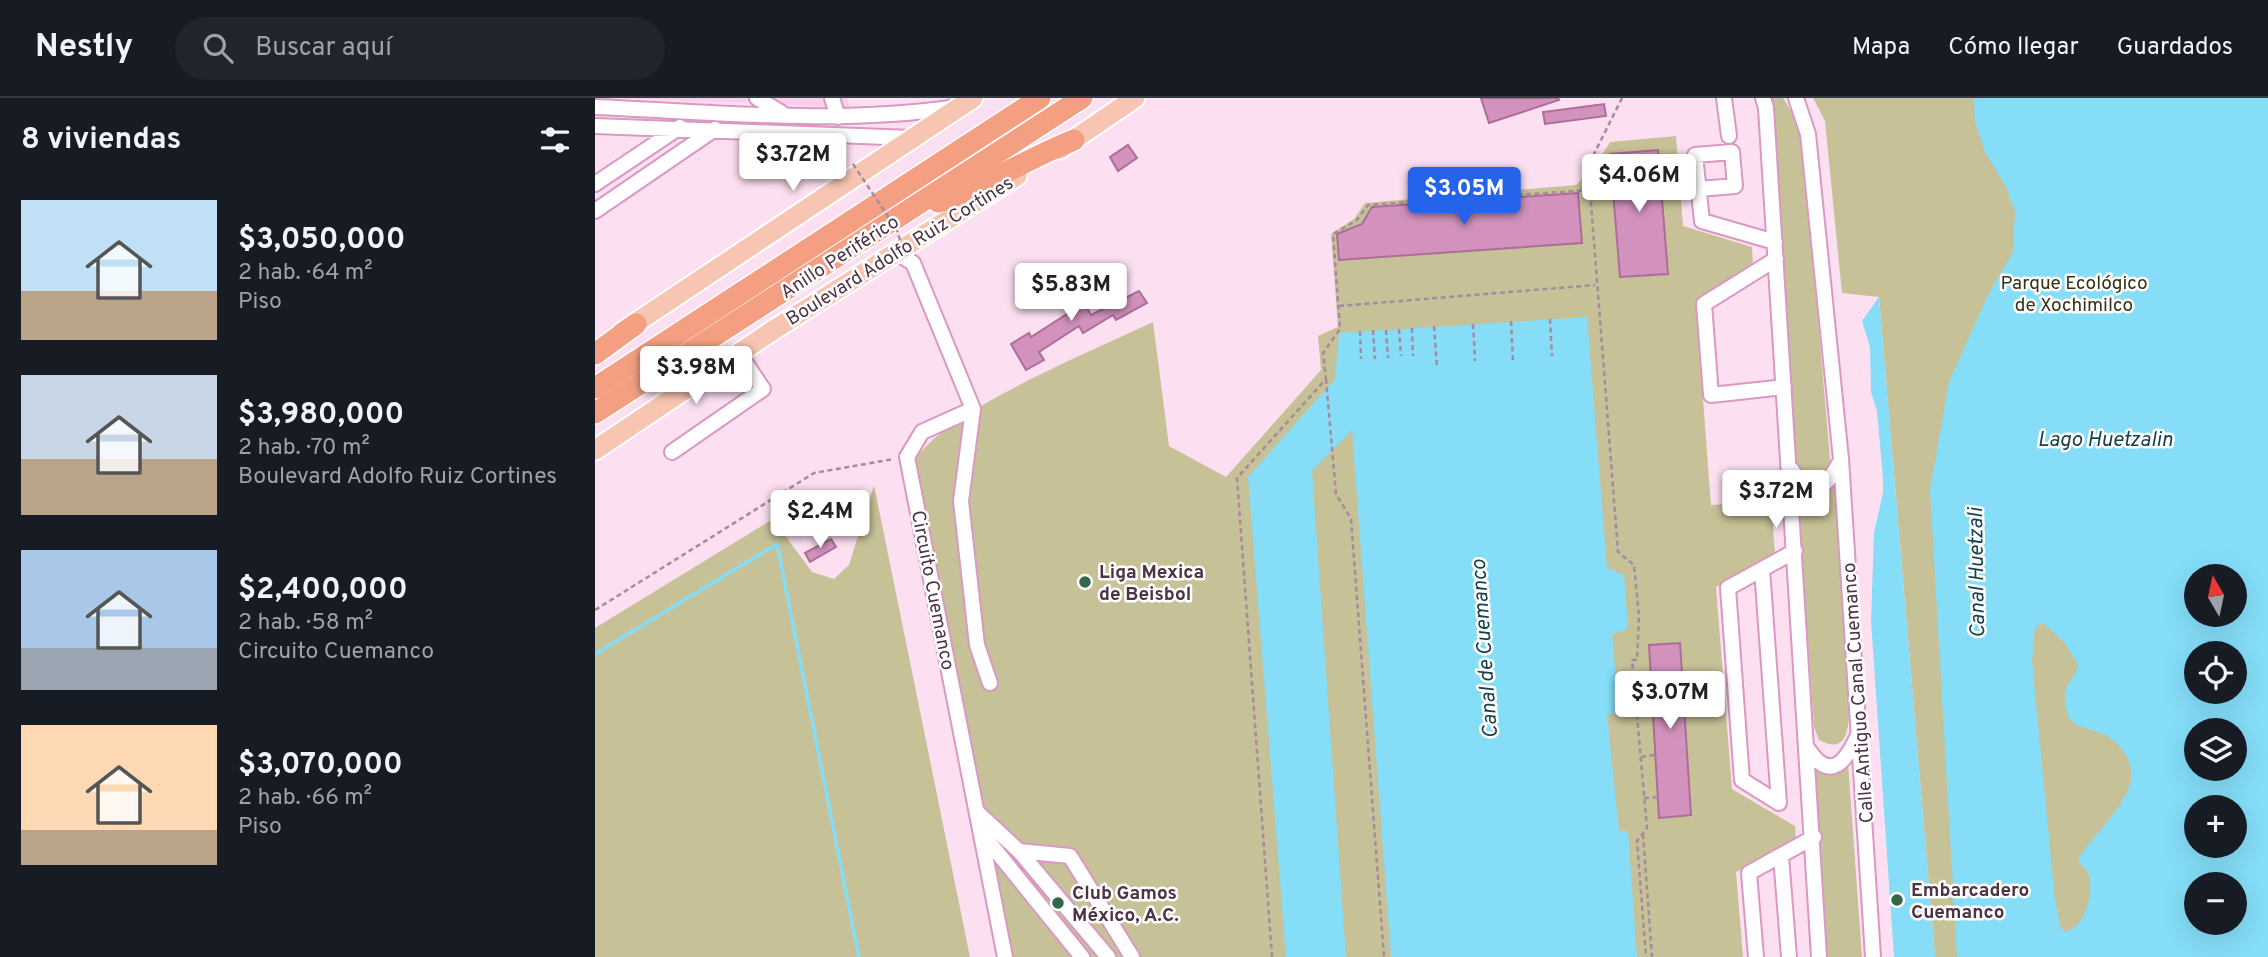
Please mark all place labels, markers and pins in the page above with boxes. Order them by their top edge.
pin: $3.72M [736,134,850,193]
pin: $4.06M [1582,155,1696,214]
pin: $3.05M [1407,167,1521,227]
pin: $5.83M [1014,264,1128,323]
pin: $3.98M [639,346,753,406]
pin: $3.72M [1719,470,1833,530]
pin: $2.4M [771,490,869,550]
place label: Liga Mexica de Beisbol [1099,561,1204,607]
marker: Liga Mexica de Beisbol [1077,574,1093,590]
pin: $3.07M [1613,672,1727,731]
place label: Embarcadero Cuemanco [1911,879,2029,925]
place label: Club Gamos México, A.C. [1072,882,1179,928]
marker: Embarcadero Cuemanco [1889,892,1905,908]
marker: Club Gamos México, A.C. [1050,895,1066,911]

